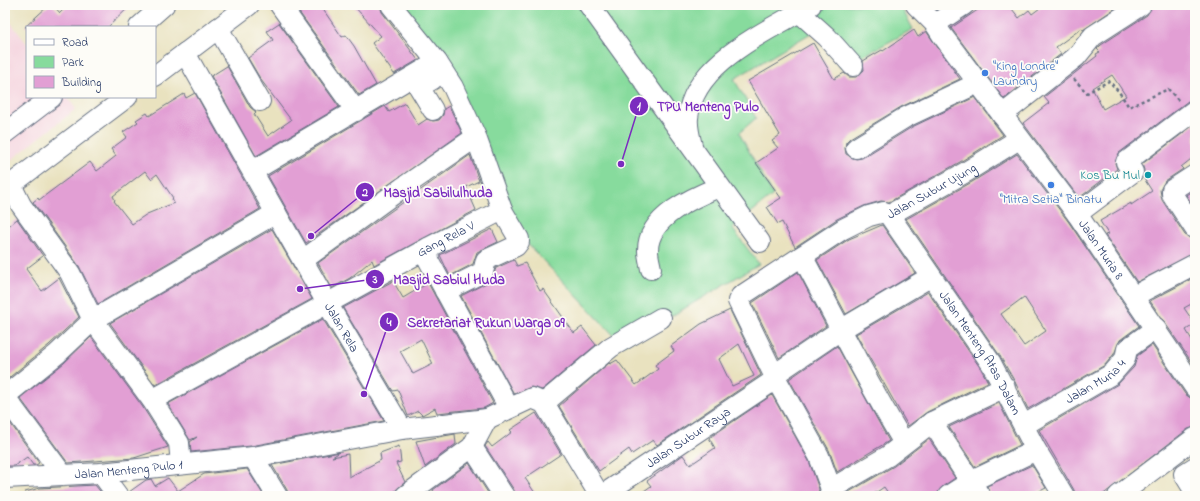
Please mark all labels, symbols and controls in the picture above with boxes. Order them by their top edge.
legend [26,26,156,98]
text: Road [62,34,88,52]
text: Park [62,54,84,72]
place label: "King Londre" Laundry [993,57,1058,92]
marker: "King Londre" Laundry [980,68,990,78]
text: Building [61,74,101,93]
callout: TPU Menteng Pulo [629,93,767,119]
text: TPU Menteng Pulo [657,97,759,120]
text: 1 [637,98,641,116]
street label: Jalan Subur Ujung [883,158,981,224]
place label: Kos Bu Mul [1080,166,1140,185]
marker: Kos Bu Mul [1143,170,1153,180]
callout: Masjid Sabilulhuda [355,179,500,205]
marker: "Mitra Setia" Binatu [1046,180,1056,190]
text: Masjid Sabilulhuda [383,183,493,204]
text: 2 [361,184,368,202]
place label: "Mitra Setia" Binatu [1000,190,1102,209]
street label: Gang Rela V [414,216,479,262]
street label: Jalan Muria 8 [1074,216,1128,284]
callout: Masjid Sabiul Huda [365,266,513,292]
text: Masjid Sabiul Huda [393,270,505,291]
text: 3 [372,271,378,289]
street label: Jalan Menteng Atas Dalam [934,287,1026,418]
street label: Jalan Rela [319,299,364,356]
callout: Sekretariat Rukun Warga 09 [379,309,573,335]
text: Sekretariat Rukun Warga 09 [407,313,566,336]
text: 4 [386,314,392,332]
street label: Jalan Muria 4 [1062,354,1131,409]
street label: Jalan Subur Raya [642,402,734,473]
street label: Jalan Menteng Pulo 1 [74,455,184,484]

